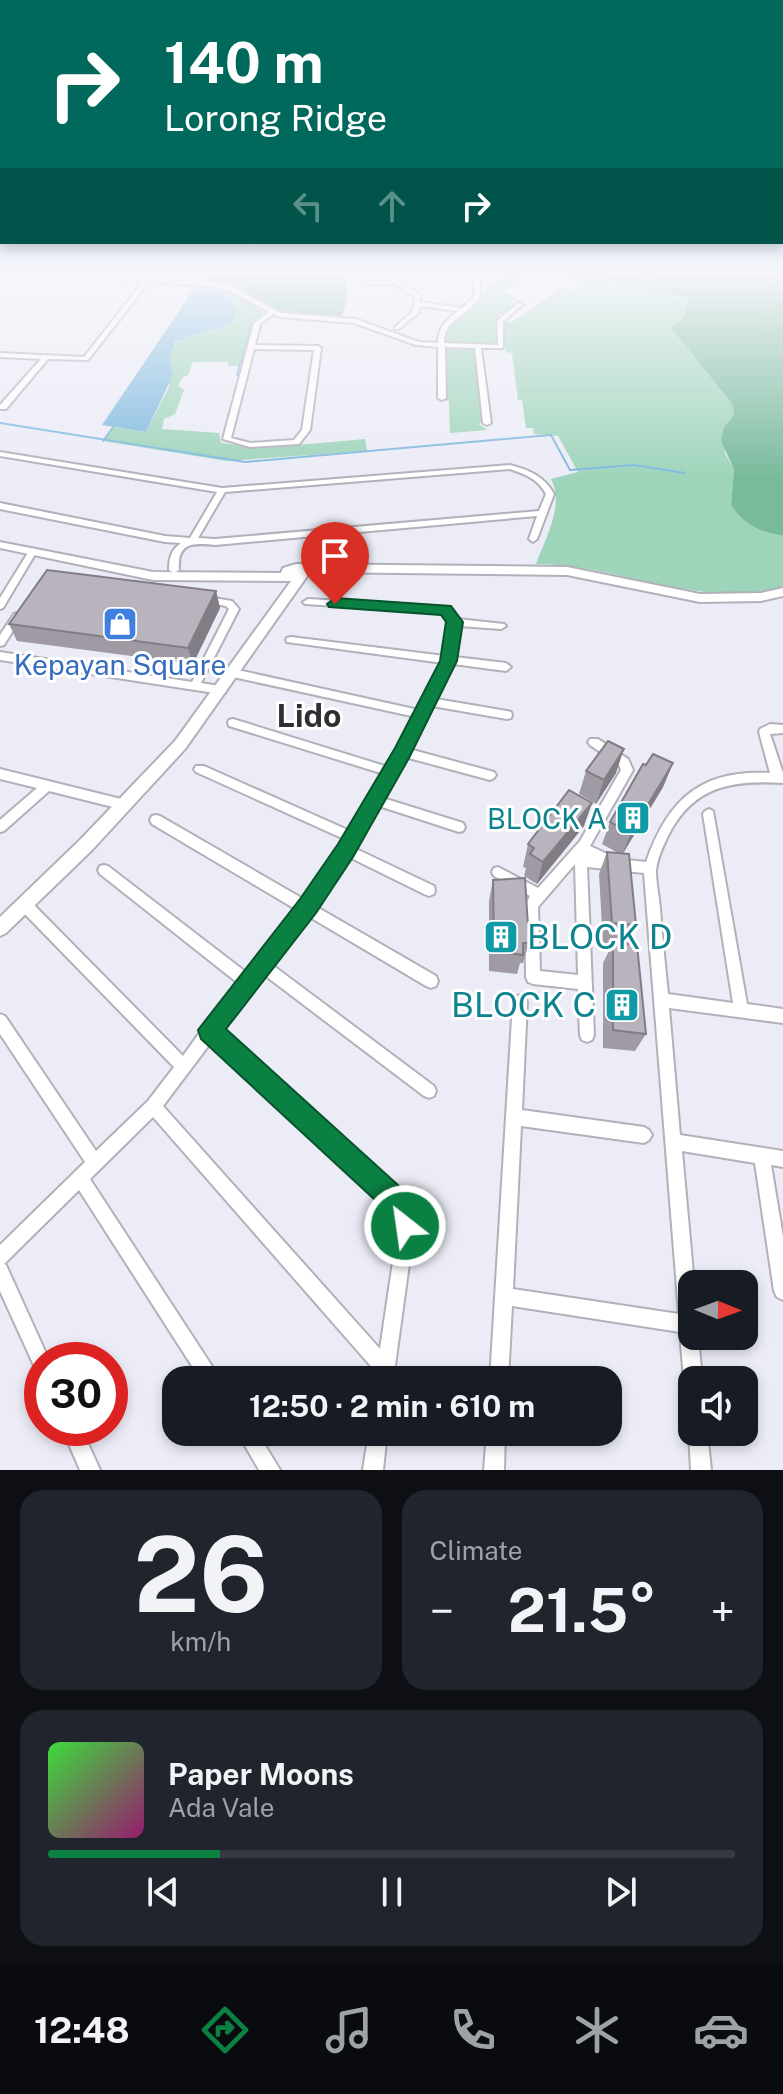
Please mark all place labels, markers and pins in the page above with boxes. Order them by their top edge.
pin [301,522,369,604]
shop icon: Kepayan Square [101,605,139,643]
place label: Kepayan Square [14,648,226,681]
building icon: BLOCK A [614,799,652,837]
place label: BLOCK A [487,802,607,835]
place label: BLOCK D [527,917,672,957]
building icon: BLOCK D [482,918,520,956]
place label: BLOCK C [451,985,596,1025]
building icon: BLOCK C [603,986,641,1024]

